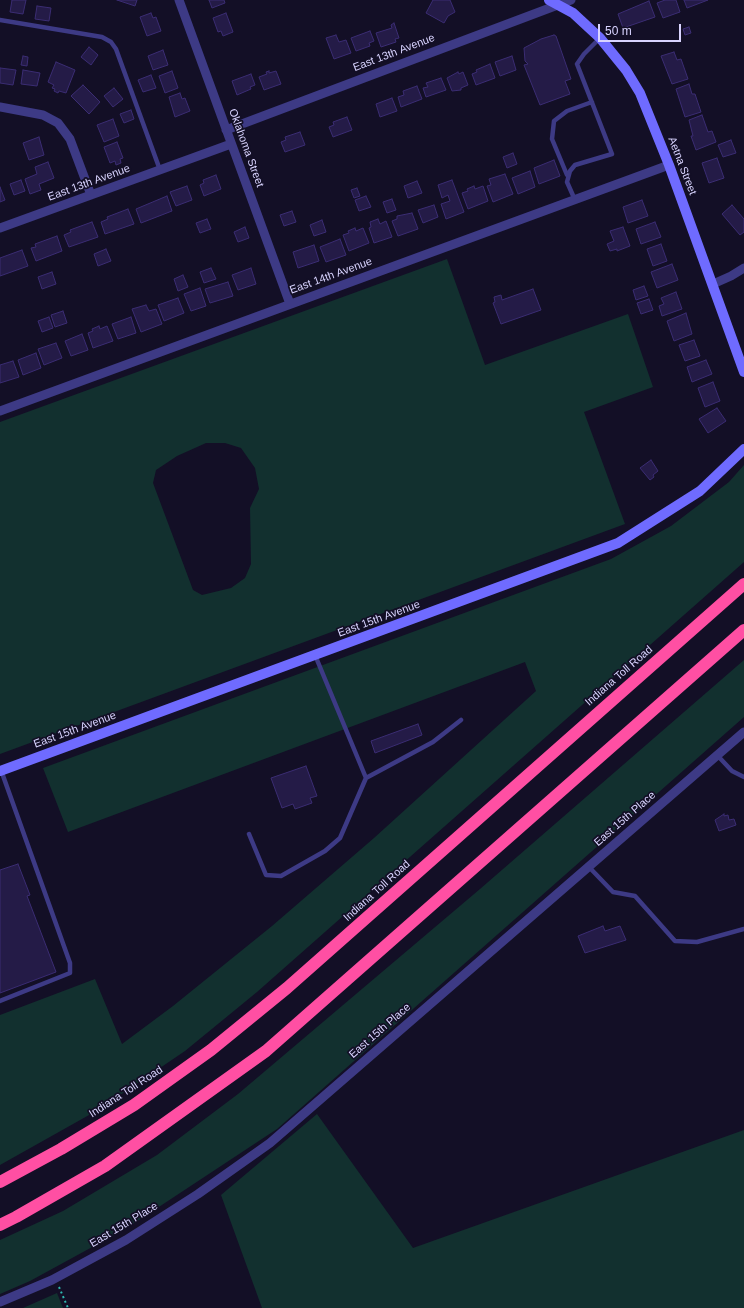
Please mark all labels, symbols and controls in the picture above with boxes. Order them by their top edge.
scale bar [600,16,683,42]
text: 50 m [605,24,632,38]
street label: East 13th Avenue [351,31,437,75]
street label: Oklahoma Street [226,107,266,189]
street label: Aetna Street [665,135,699,197]
street label: East 13th Avenue [46,162,132,204]
street label: East 14th Avenue [288,255,374,297]
street label: East 15th Avenue [336,598,422,640]
street label: Indiana Toll Road [583,643,655,709]
street label: East 15th Avenue [32,709,118,751]
street label: East 15th Place [592,789,658,849]
street label: Indiana Toll Road [341,858,413,924]
street label: East 15th Place [347,1001,413,1061]
street label: Indiana Toll Road [87,1063,165,1121]
street label: East 15th Place [88,1200,160,1250]

